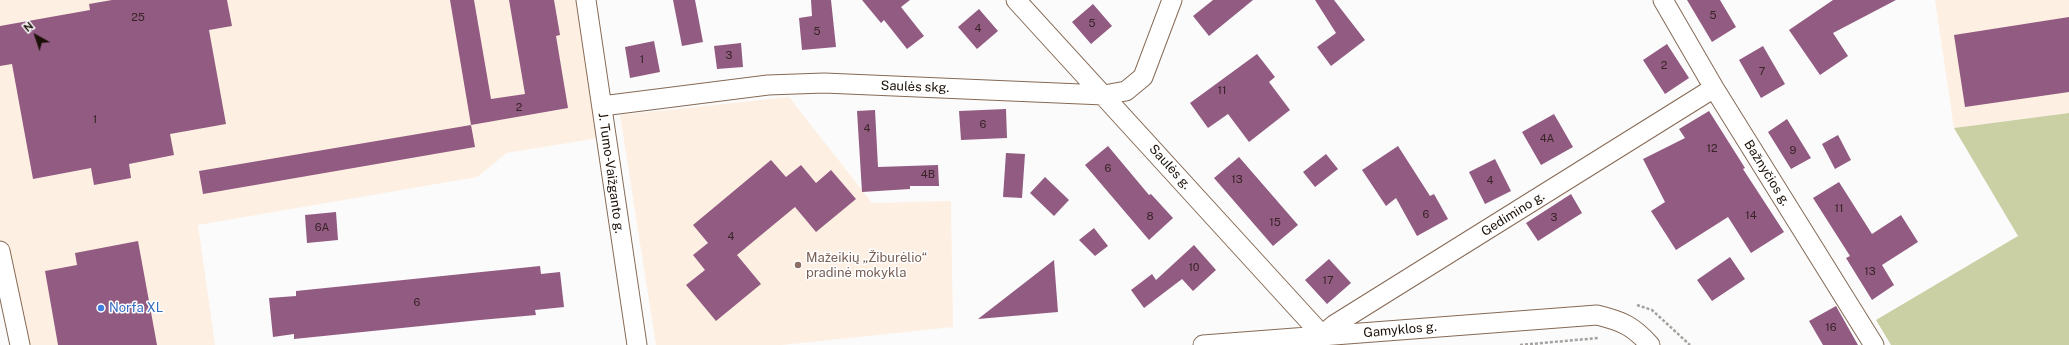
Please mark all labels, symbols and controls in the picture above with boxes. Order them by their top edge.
house number: 5 [1709,9,1717,23]
house number: 25 [131,11,145,25]
north arrow [16,16,56,56]
house number: 5 [1088,17,1096,31]
text: N [21,19,35,34]
house number: 4 [975,22,981,36]
house number: 5 [813,25,821,39]
house number: 3 [726,49,732,63]
house number: 1 [640,53,644,67]
house number: 2 [1661,59,1667,73]
house number: 7 [1759,65,1765,79]
street label: Saulės skg. [880,78,950,96]
house number: 11 [1218,84,1226,98]
house number: 2 [516,101,522,115]
street label: J. Tumo-Vaižganto g. [595,112,627,234]
house number: 1 [93,113,97,127]
house number: 6 [980,118,986,132]
house number: 4 [864,122,870,136]
house number: 4A [1540,132,1554,146]
street label: Bažnyčios g. [1741,137,1793,209]
street label: Saulės g. [1146,141,1194,193]
house number: 12 [1706,142,1718,156]
house number: 9 [1790,144,1796,158]
house number: 6 [1105,162,1111,176]
house number: 4B [921,168,935,182]
house number: 13 [1231,173,1243,187]
house number: 4 [1487,174,1493,188]
street label: Gedimino g. [1479,188,1547,240]
house number: 11 [1835,202,1843,216]
house number: 6 [1423,208,1429,222]
house number: 14 [1745,209,1757,223]
house number: 8 [1146,210,1154,224]
house number: 3 [1551,211,1557,225]
house number: 15 [1269,216,1281,230]
house number: 6A [315,221,329,235]
house number: 4 [728,230,734,244]
place label: Mažeikių „Žiburėlio“ pradinė mokykla [806,250,927,281]
marker: Mažeikių „Žiburėlio“ pradinė mokykla [793,260,803,270]
house number: 10 [1188,261,1200,275]
house number: 13 [1864,265,1876,279]
house number: 17 [1322,274,1334,288]
house number: 6 [414,296,420,310]
place label: Norfa XL [109,300,163,316]
marker: Norfa XL [96,303,106,313]
street label: Gamyklos g. [1363,319,1437,341]
house number: 16 [1825,321,1837,335]

